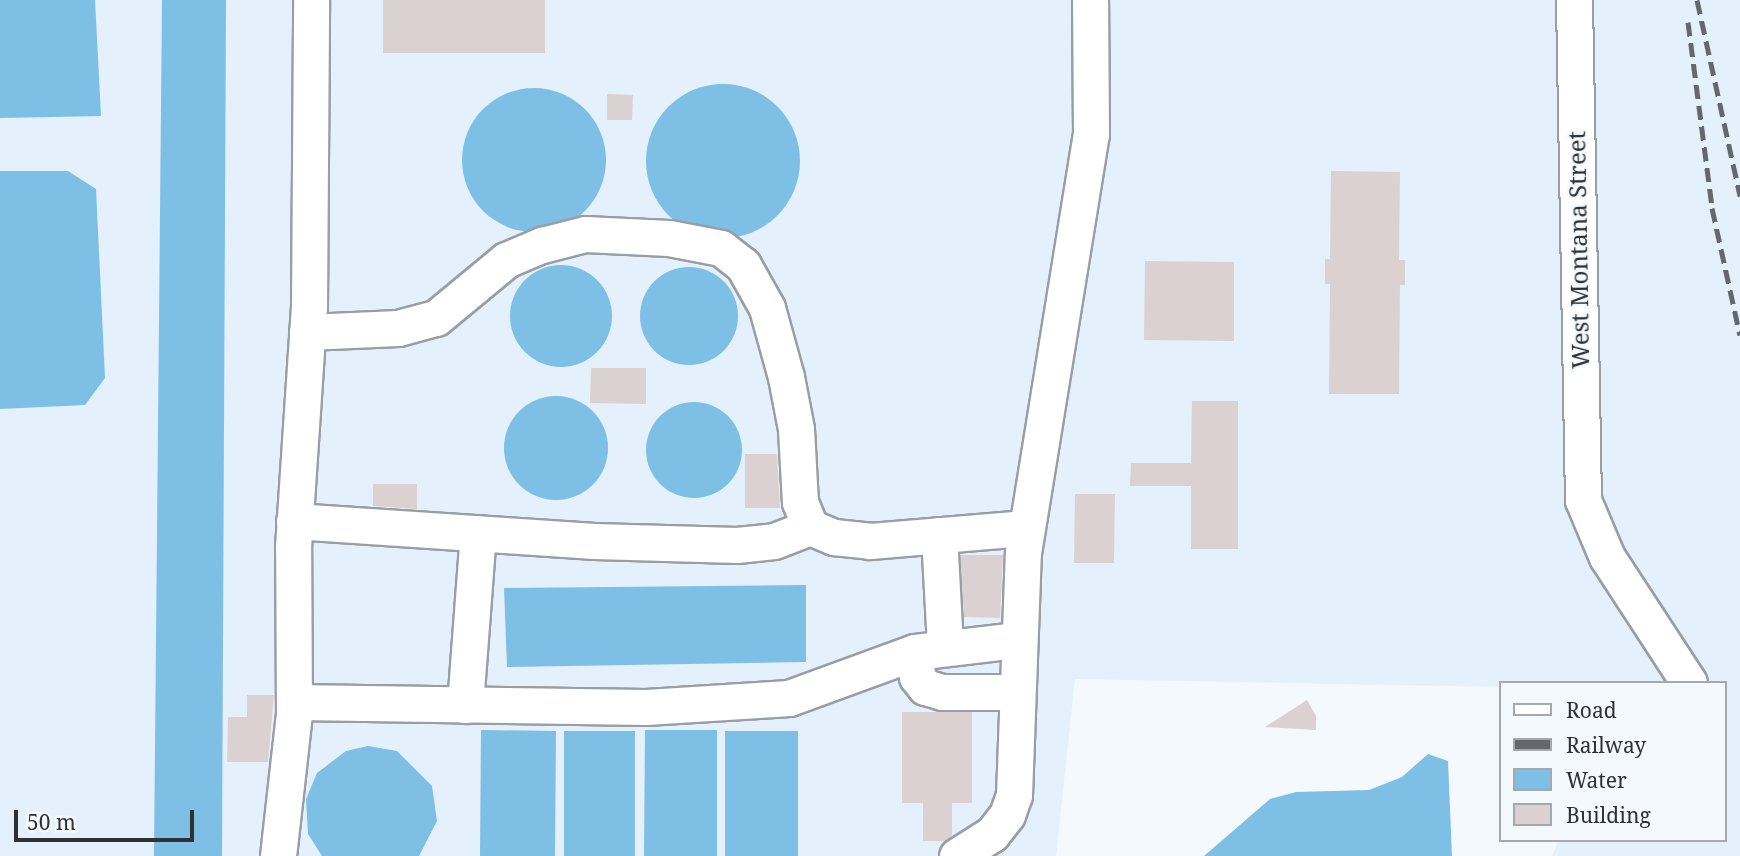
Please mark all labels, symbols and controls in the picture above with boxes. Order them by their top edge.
street label: West Montana Street [1562,131,1594,369]
legend [1498,681,1726,842]
text: Road [1566,696,1617,724]
text: Railway [1566,731,1646,759]
text: Water [1566,766,1627,794]
scale bar [18,796,198,840]
text: Building [1566,801,1651,829]
text: 50 m [27,808,76,836]

